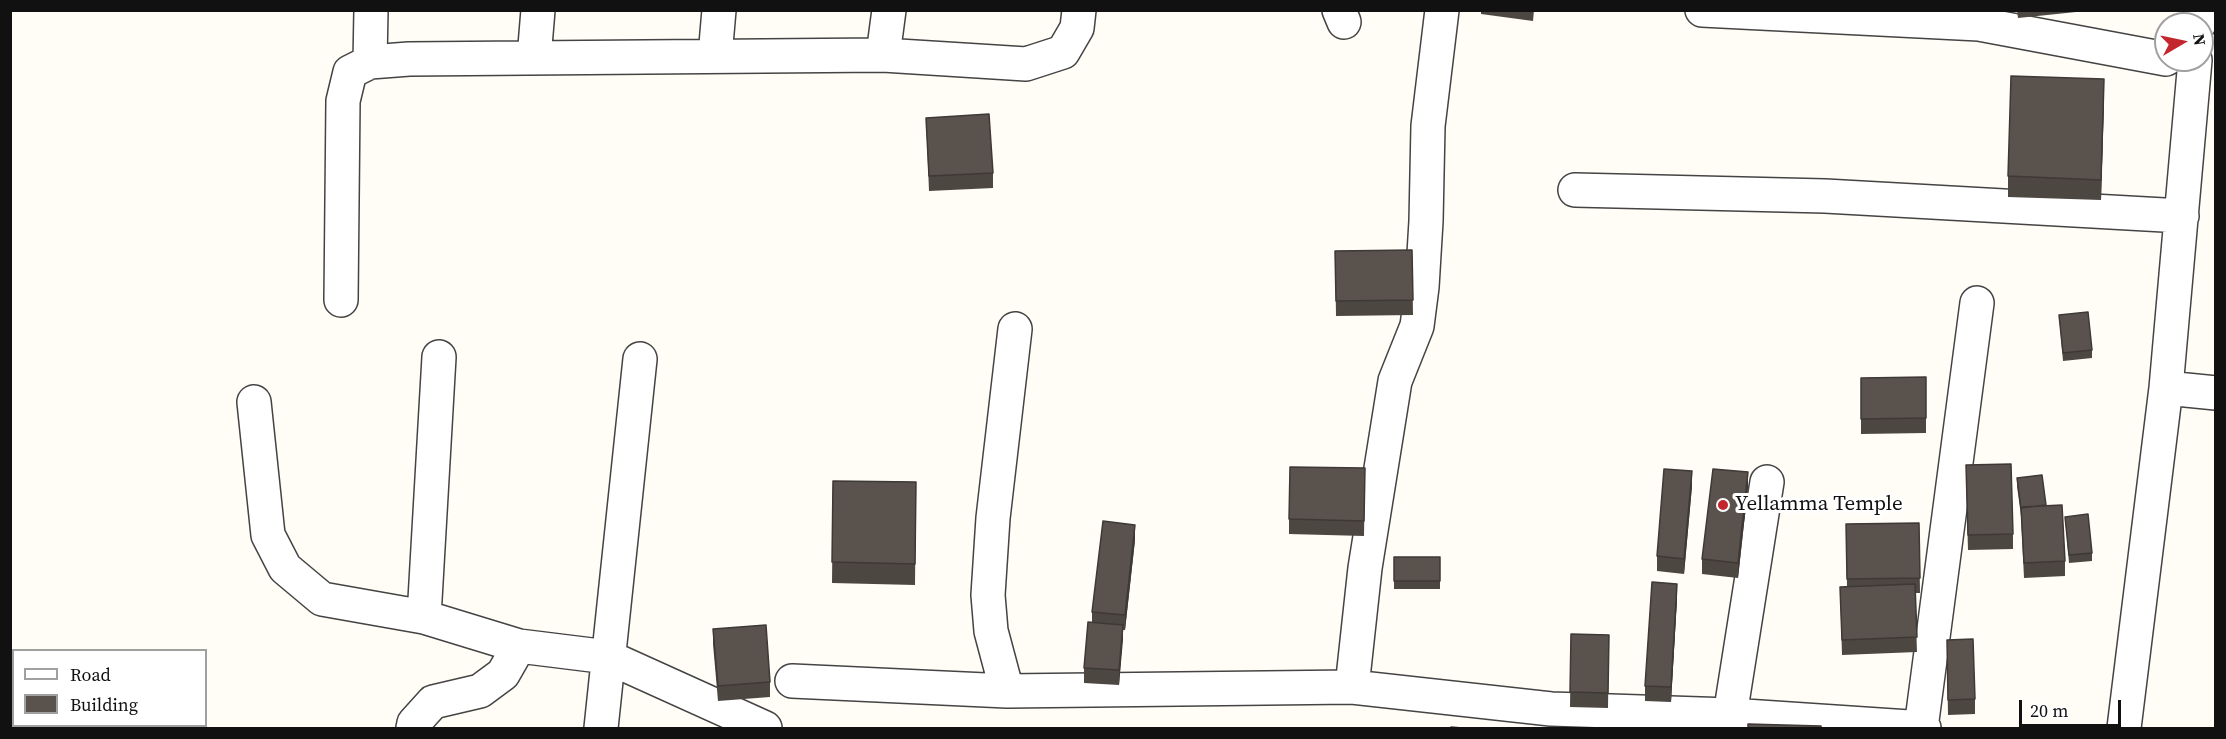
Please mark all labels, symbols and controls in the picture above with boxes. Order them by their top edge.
north arrow [2154,12,2214,72]
text: N [2188,32,2212,47]
place label: Yellamma Temple [1735,492,1903,518]
marker: Yellamma Temple [1716,498,1730,512]
legend [12,649,207,727]
text: Road [70,662,111,687]
scale bar [2022,688,2124,726]
text: Building [70,692,138,717]
text: 20 m [2030,698,2068,723]

